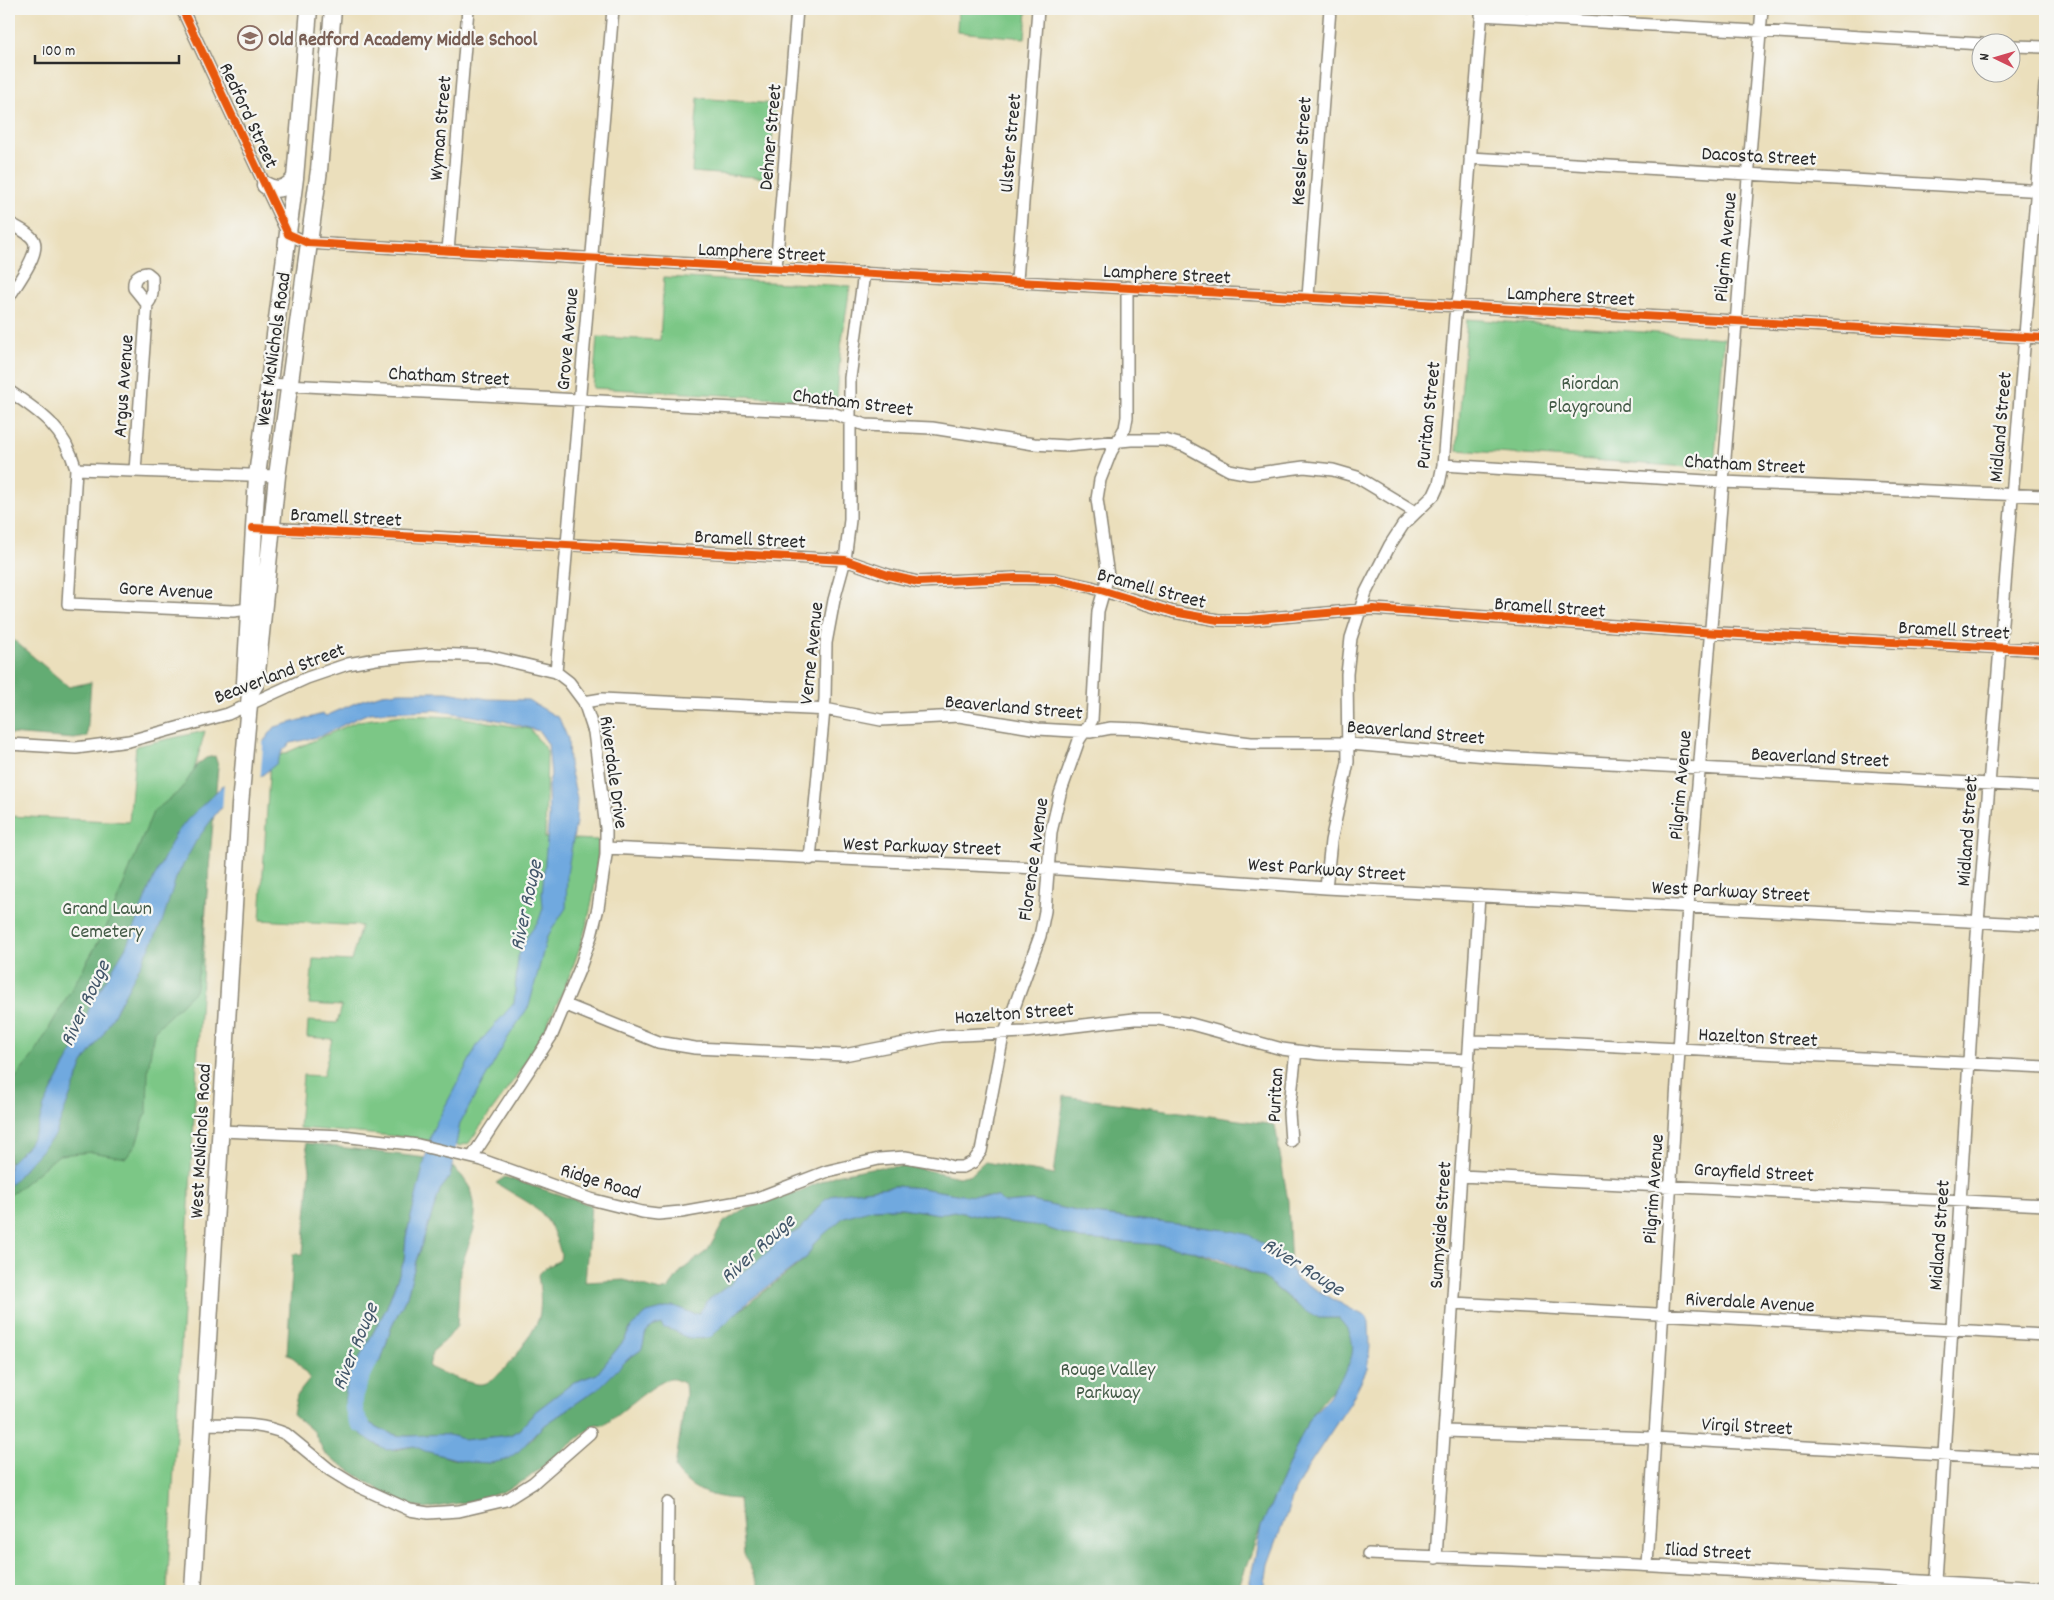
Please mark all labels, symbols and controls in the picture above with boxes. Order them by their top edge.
school or university icon: Old Redford Academy Middle School [237,25,263,51]
place label: Old Redford Academy Middle School [268,27,537,55]
scale bar [35,32,179,64]
north arrow [1972,32,2022,82]
text: 100 m [42,41,75,63]
text: N [1975,53,1995,61]
street label: Redford Street [211,59,284,174]
street label: Wyman Street [423,75,461,182]
street label: Dehner Street [753,83,791,192]
street label: Ulster Street [994,92,1030,194]
street label: Kessler Street [1285,96,1321,207]
street label: Dacosta Street [1701,141,1817,175]
street label: Pilgrim Avenue [1708,191,1746,303]
street label: Lamphere Street [697,237,826,271]
street label: Lamphere Street [1102,259,1231,293]
street label: West McNichols Road [250,271,300,428]
street label: Lamphere Street [1506,281,1635,315]
street label: Grove Avenue [551,287,587,392]
street label: Argus Avenue [107,333,143,439]
street label: Puritan Street [1410,360,1450,470]
street label: Chatham Street [388,361,510,395]
park label: Riordan Playground [1548,371,1632,422]
street label: Midland Street [1983,371,2021,484]
street label: Chatham Street [791,383,915,425]
street label: Chatham Street [1684,449,1806,483]
street label: Bramell Street [289,502,402,536]
street label: Bramell Street [693,524,806,558]
street label: Bramell Street [1094,562,1209,618]
street label: Gore Avenue [118,576,214,608]
street label: Bramell Street [1493,591,1606,627]
street label: Verne Avenue [794,600,832,706]
street label: Bramell Street [1897,615,2010,649]
street label: Beaverland Street [211,637,350,713]
street label: Beaverland Street [944,689,1084,729]
street label: Riverdale Drive [590,714,634,831]
street label: Beaverland Street [1346,714,1486,754]
street label: Pilgrim Avenue [1663,729,1701,841]
street label: Beaverland Street [1750,741,1890,777]
street label: Midland Street [1951,775,1987,887]
street label: Florence Avenue [1012,796,1058,923]
street label: West Parkway Street [842,831,1001,865]
street label: West Parkway Street [1247,852,1407,890]
water label: River Rouge [504,856,553,954]
street label: West Parkway Street [1651,875,1811,911]
park label: Grand Lawn Cemetery [62,896,152,947]
water label: River Rouge [54,955,120,1052]
street label: Hazelton Street [954,997,1075,1033]
street label: Hazelton Street [1697,1022,1818,1056]
street label: West McNichols Road [184,1063,220,1219]
street label: Puritan [1262,1067,1292,1123]
street label: Pilgrim Avenue [1637,1133,1673,1245]
street label: Ridge Road [557,1157,644,1208]
street label: Grayfield Street [1693,1157,1815,1191]
street label: Sunnyside Street [1424,1161,1460,1290]
street label: Midland Street [1923,1179,1959,1291]
water label: River Rouge [715,1207,804,1292]
water label: River Rouge [1256,1232,1351,1306]
street label: Riverdale Avenue [1684,1287,1815,1321]
water label: River Rouge [326,1297,389,1395]
park label: Rouge Valley Parkway [1061,1357,1156,1408]
street label: Virgil Street [1701,1412,1793,1444]
street label: Iliad Street [1664,1537,1752,1569]

